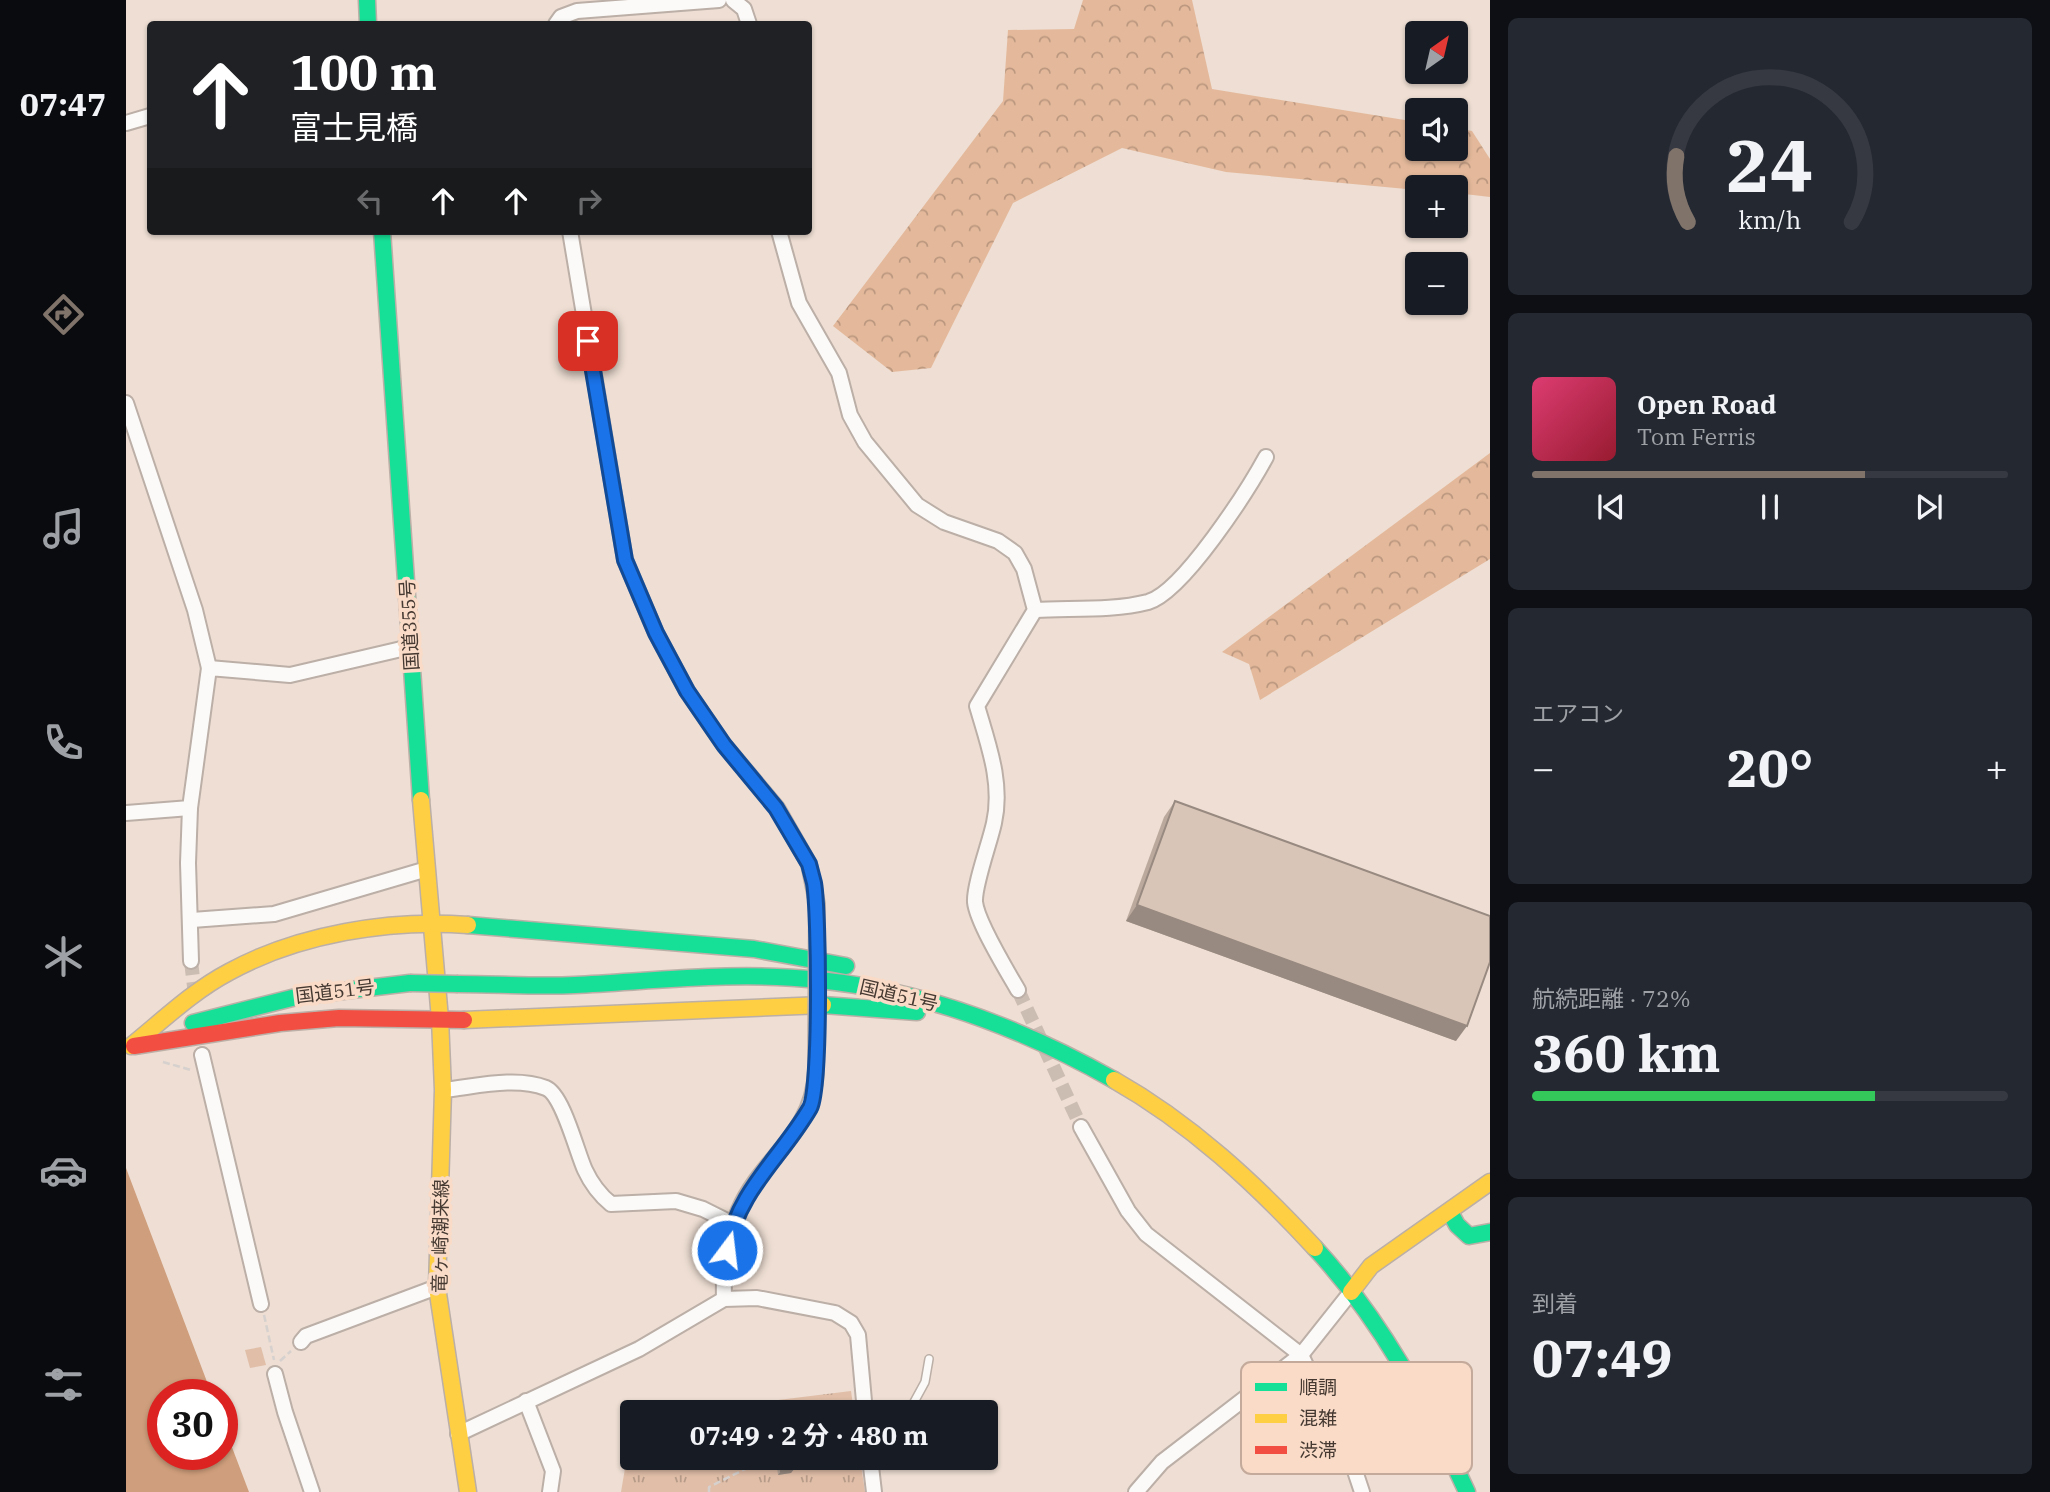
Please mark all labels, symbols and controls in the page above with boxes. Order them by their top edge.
north arrow [1405,21,1468,84]
map controls [1405,21,1468,315]
text: 100 m [290,40,437,103]
icon: ahead [175,49,266,140]
text: 07:47 [20,83,106,125]
button: sound [1405,98,1468,161]
text: 富士見橋 [290,106,418,148]
text: 24 [1726,118,1814,213]
button: + [1405,175,1468,238]
icon: left [351,182,389,220]
icon: ahead [424,182,462,220]
icon: ahead [497,182,535,220]
icon: right [570,182,608,220]
text: km/h [1738,203,1802,236]
button: − [1405,252,1468,315]
icon: directions [39,290,88,339]
pin [558,311,618,371]
icon: arrive [569,322,607,360]
text: Open Road [1637,387,1776,421]
text: Tom Ferris [1637,421,1756,451]
icon: previous [1592,488,1630,526]
icon: pause [1751,488,1789,526]
icon: next [1910,488,1948,526]
icon: music [39,504,88,553]
street label: 国道355号 [395,579,423,671]
text: エアコン [1532,698,1624,728]
icon: phone [39,718,88,767]
text: 20° [1727,734,1813,801]
text: − [1532,743,1555,792]
text: + [1985,743,2008,792]
icon: climate [39,932,88,981]
street label: 国道51号 [294,974,376,1008]
street label: 国道51号 [857,974,941,1016]
text: 航続距離 · 72% [1532,983,1691,1013]
text: 360 km [1532,1019,1721,1086]
icon: car [39,1146,88,1195]
street label: 竜ヶ崎潮来線 [427,1179,453,1293]
position arrow [690,1213,764,1287]
text: 到着 [1532,1288,1578,1318]
text: 07:49 [1532,1324,1673,1391]
icon: filters [39,1360,88,1409]
legend [1241,1362,1472,1474]
text: 順調 [1299,1375,1337,1399]
speed limit sign: 30 [147,1379,238,1470]
text: 混雑 [1299,1406,1337,1430]
text: 07:49 · 2 分 · 480 m [690,1418,928,1452]
text: 渋滞 [1299,1438,1337,1462]

